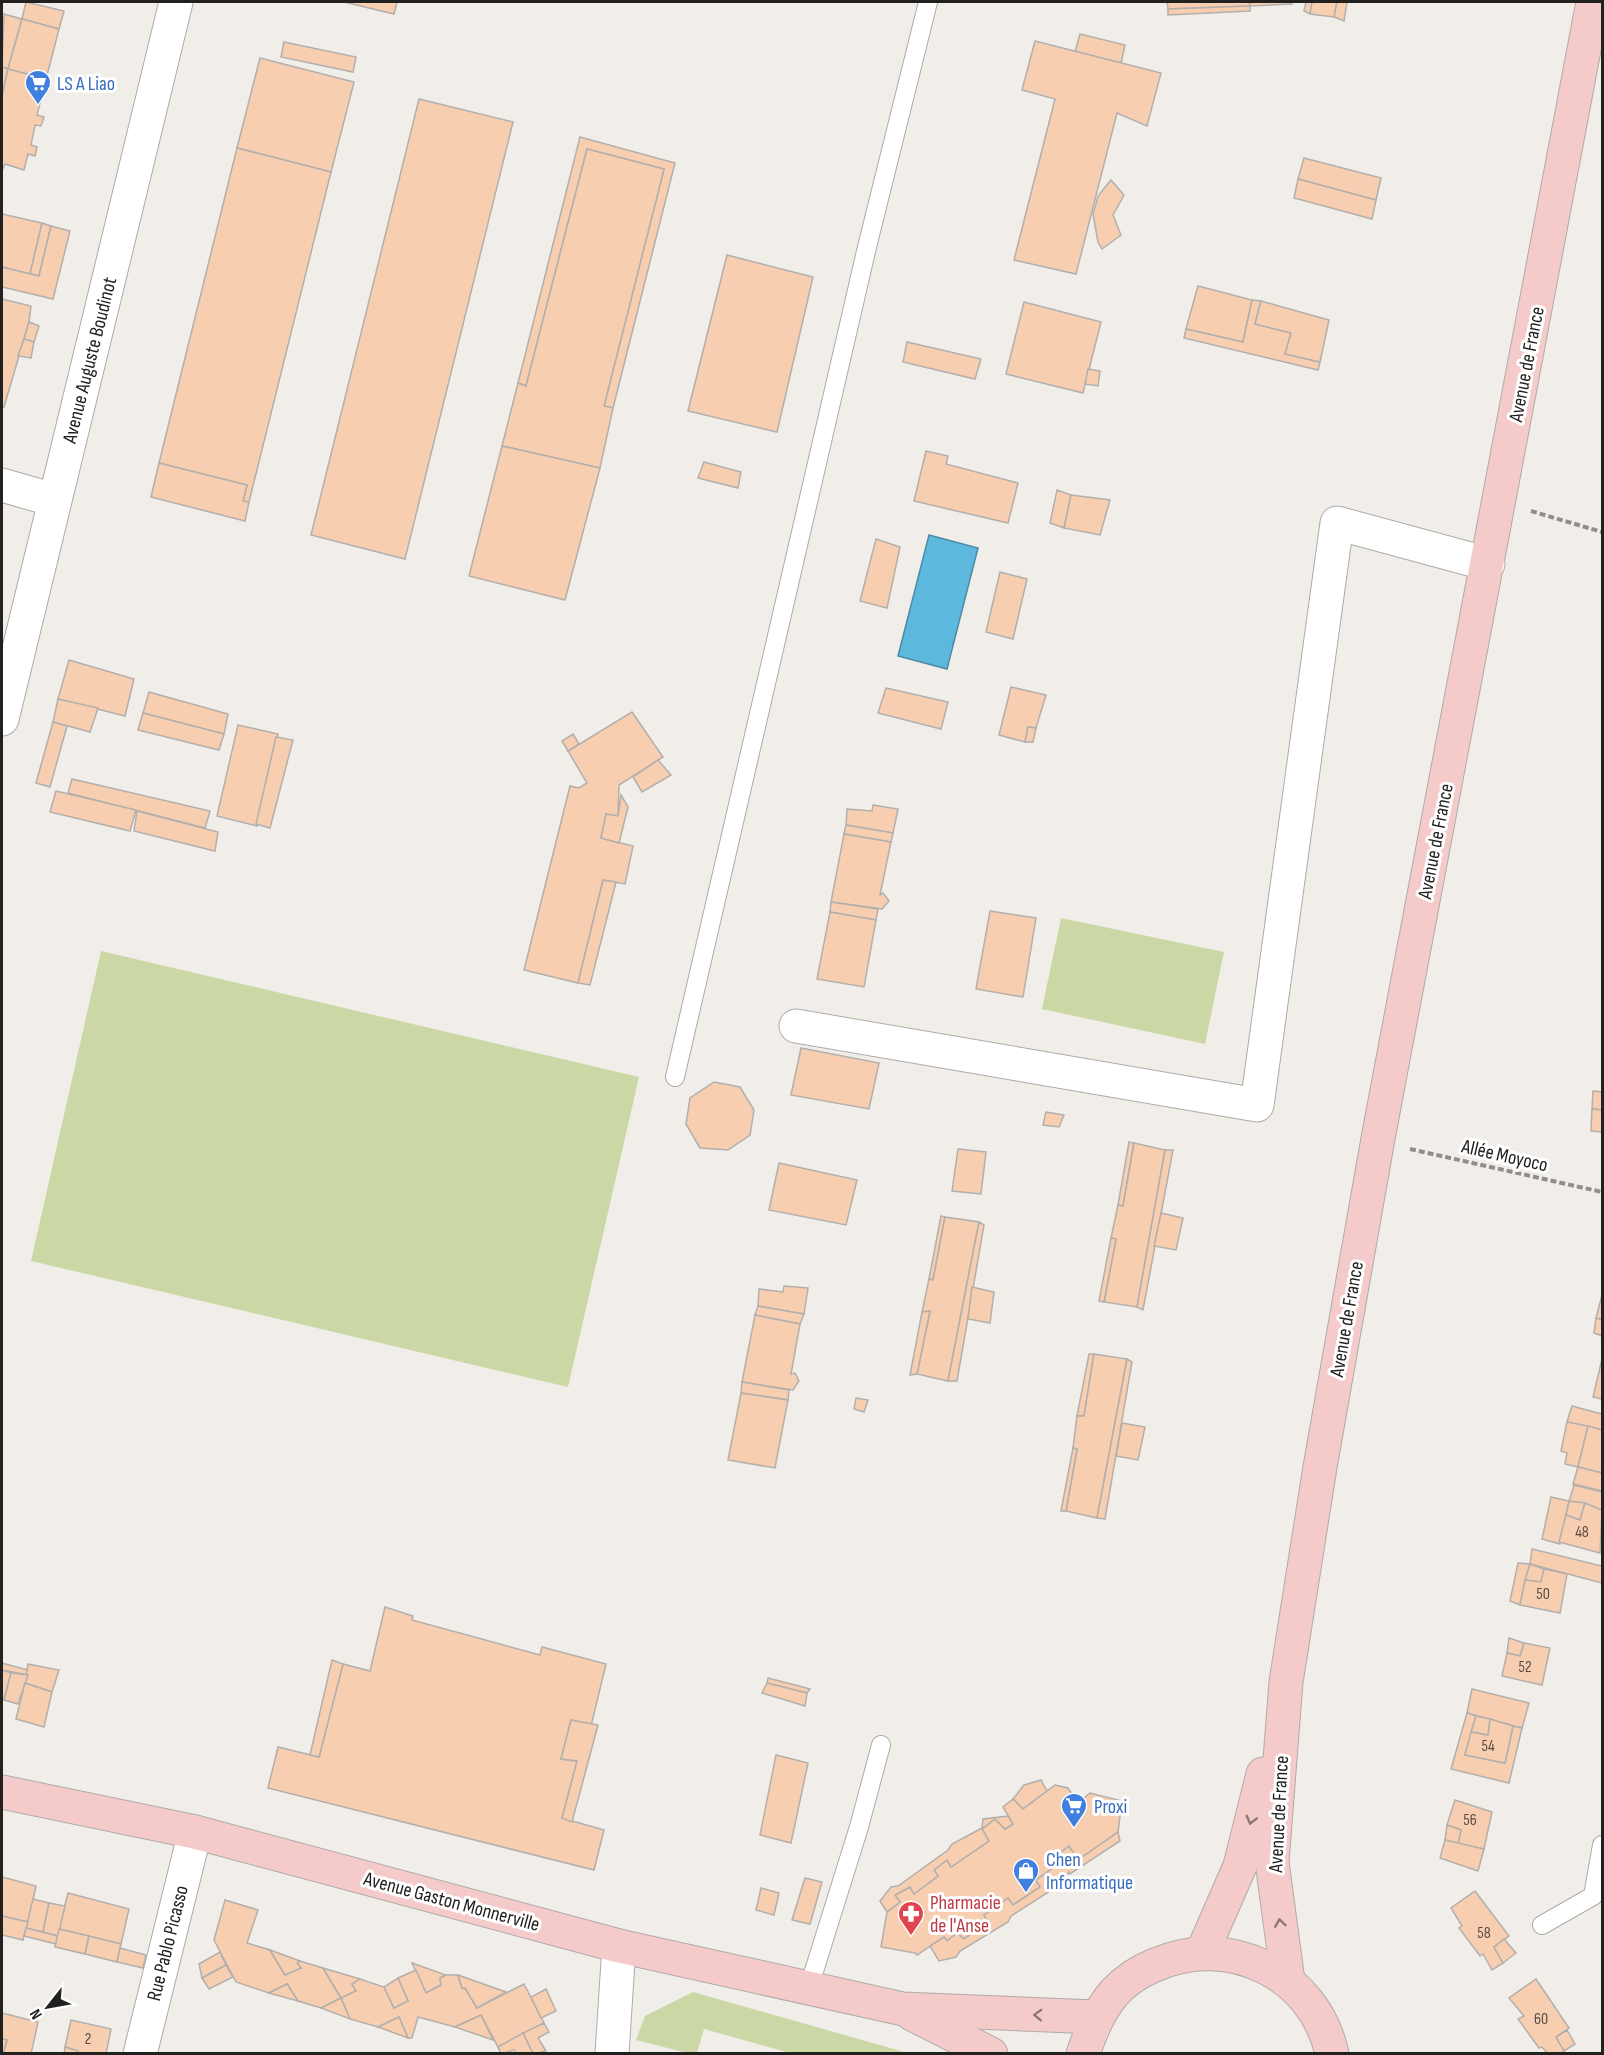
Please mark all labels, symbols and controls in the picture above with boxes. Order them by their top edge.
supermarket icon: LS A Liao [23,68,53,106]
place label: LS A Liao [57,72,115,96]
street label: Avenue Auguste Boudinot [57,275,122,447]
street label: Avenue de France [1504,305,1550,425]
street label: Avenue de France [1413,782,1459,902]
street label: Allée Moyoco [1458,1134,1550,1178]
street label: Avenue de France [1325,1260,1369,1380]
house number: 48 [1575,1523,1589,1542]
house number: 50 [1536,1585,1550,1604]
house number: 52 [1518,1658,1532,1677]
house number: 54 [1481,1737,1495,1756]
street label: Avenue de France [1264,1755,1294,1874]
supermarket icon: Proxi [1059,1791,1089,1829]
place label: Proxi [1094,1795,1127,1819]
house number: 56 [1463,1811,1477,1830]
one-way arrow [1246,1815,1259,1825]
place label: Chen Informatique [1046,1848,1133,1895]
shop icon: Chen Informatique [1011,1856,1041,1894]
street label: Avenue Gaston Monnerville [360,1867,542,1937]
street label: Rue Pablo Picasso [142,1883,194,2004]
place label: Pharmacie de l'Anse [930,1891,1001,1938]
pharmacy icon: Pharmacie de l'Anse [896,1899,926,1937]
one-way arrow [1275,1918,1287,1927]
house number: 58 [1477,1924,1491,1943]
north arrow [18,1977,78,2037]
text: N [26,2005,47,2023]
one-way arrow [1034,2008,1043,2021]
house number: 60 [1534,2010,1548,2029]
house number: 2 [85,2030,91,2049]

